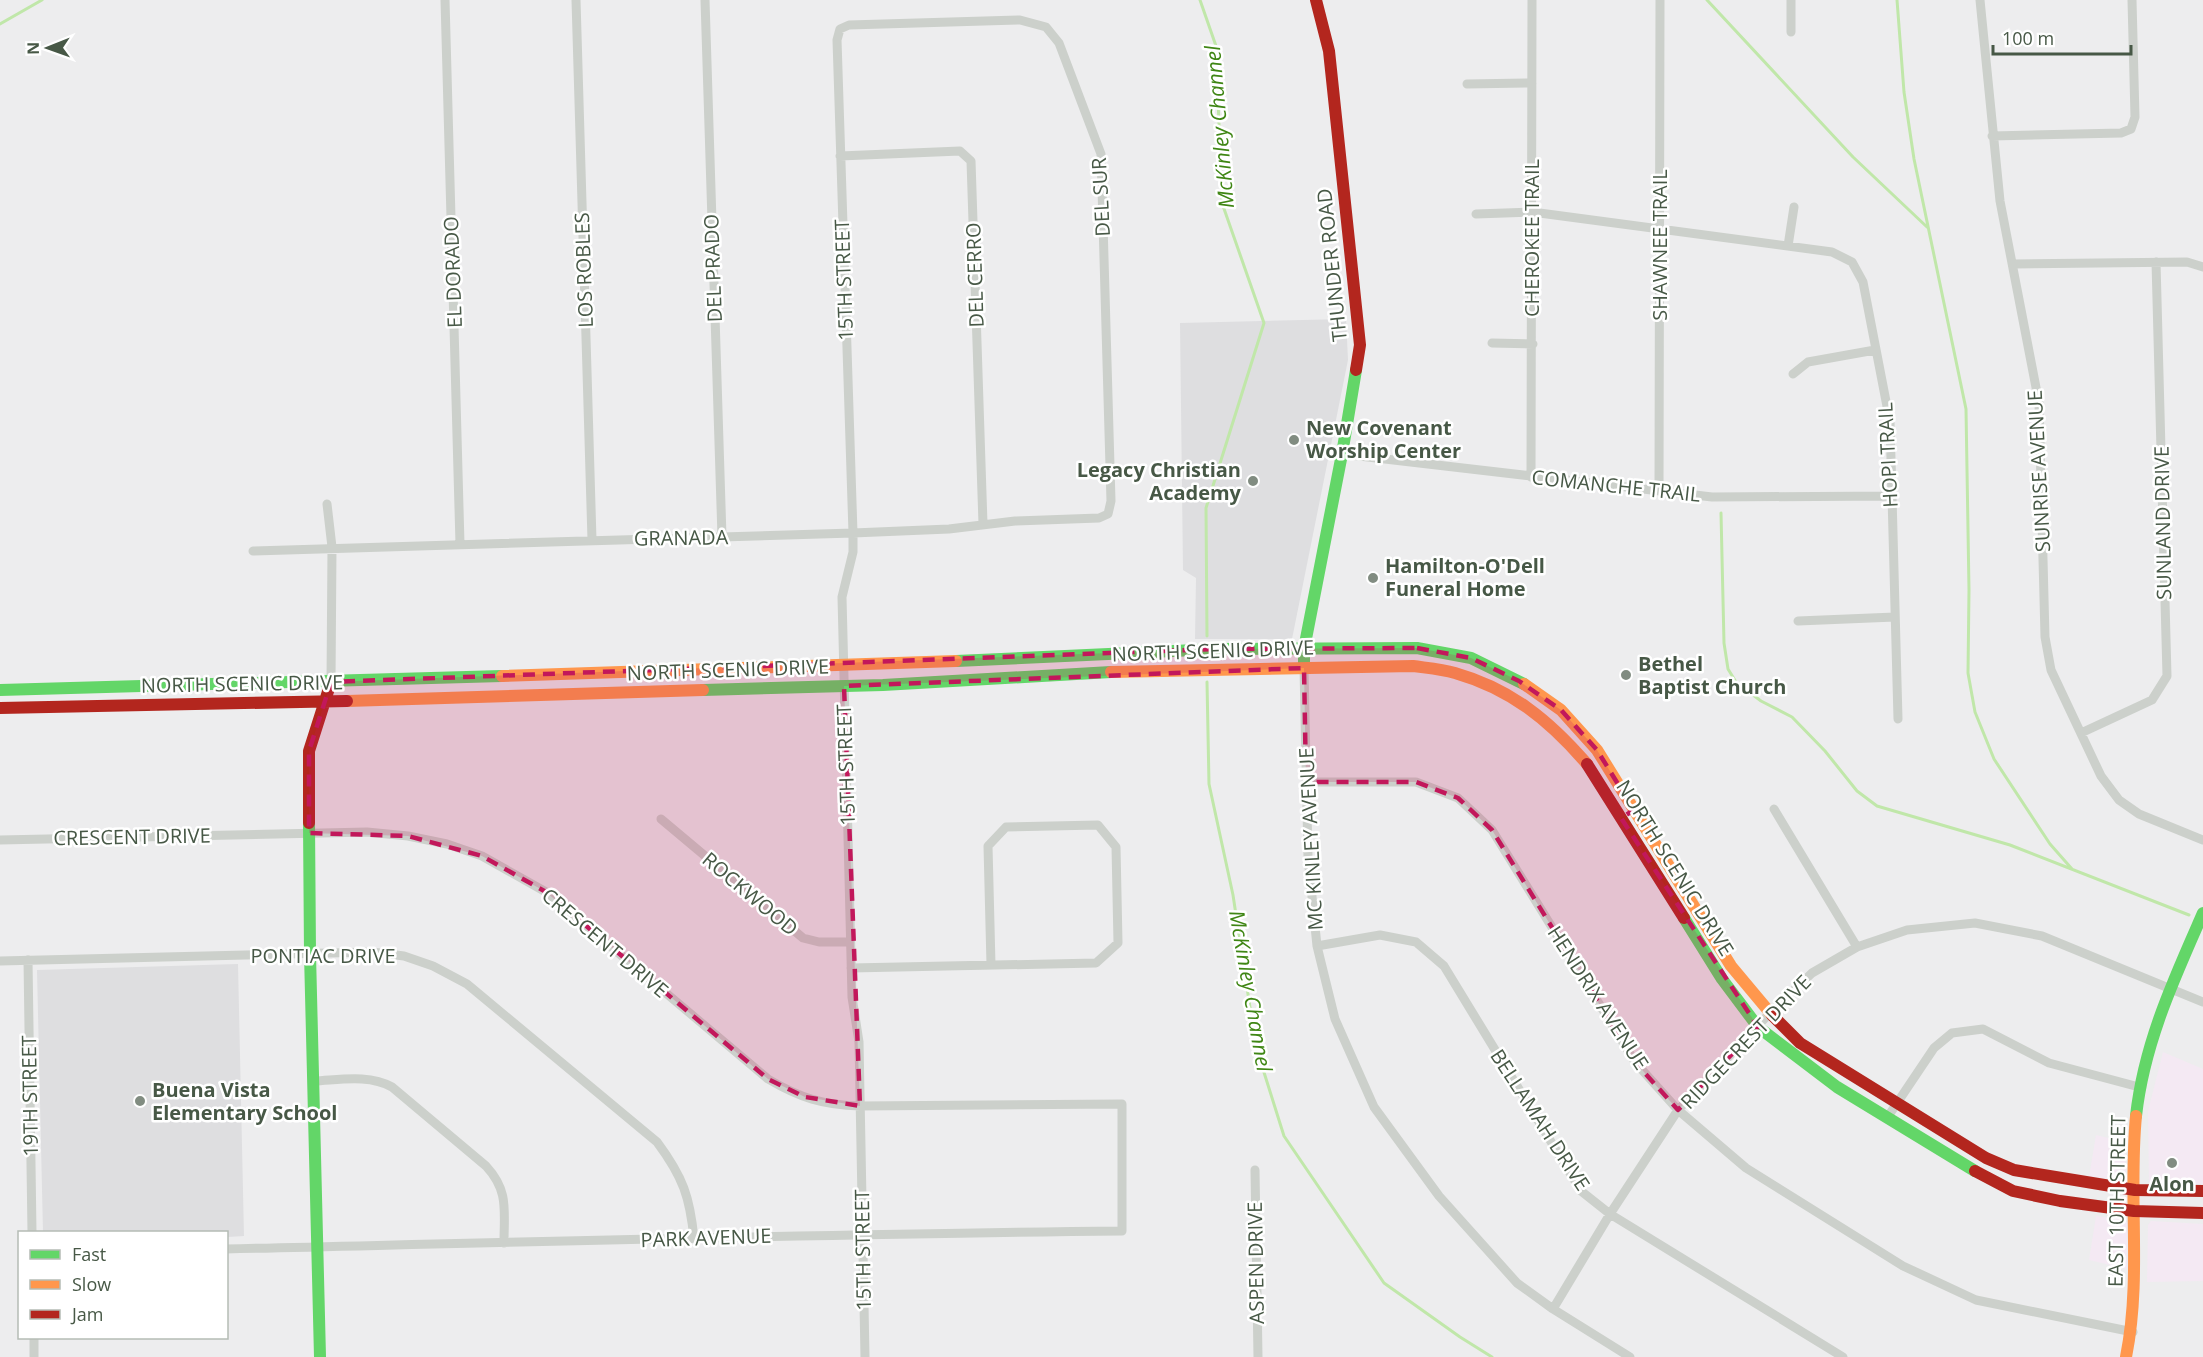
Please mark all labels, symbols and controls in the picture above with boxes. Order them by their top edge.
north arrow [18,18,78,78]
scale bar [1993,18,2131,56]
text: 100 m [2002,26,2054,50]
text: N [22,42,44,55]
water label: McKinley Channel [1198,44,1240,210]
street label: DEL SUR [1085,156,1116,237]
street label: CHEROKEE TRAIL [1518,159,1545,317]
street label: SHAWNEE TRAIL [1646,169,1673,321]
street label: THUNDER ROAD [1310,187,1353,343]
street label: LOS ROBLES [568,212,599,328]
street label: DEL PRADO [697,213,728,323]
street label: EL DORADO [437,216,468,328]
street label: 15TH STREET [828,219,859,341]
street label: DEL CERRO [959,222,990,328]
street label: SUNRISE AVENUE [2021,389,2056,553]
street label: HOPI TRAIL [1871,402,1904,508]
place label: New Covenant Worship Center [1306,414,1461,464]
marker: New Covenant Worship Center [1287,433,1301,447]
street label: SUNLAND DRIVE [2148,446,2177,600]
place label: Legacy Christian Academy [1077,456,1242,506]
street label: COMANCHE TRAIL [1530,463,1702,508]
marker: Legacy Christian Academy [1246,474,1260,488]
street label: GRANADA [634,523,729,552]
place label: Hamilton-O'Dell Funeral Home [1385,552,1545,602]
marker: Hamilton-O'Dell Funeral Home [1366,571,1380,585]
street label: NORTH SCENIC DRIVE [1111,633,1315,668]
place label: Bethel Baptist Church [1638,650,1786,700]
street label: NORTH SCENIC DRIVE [626,652,830,687]
street label: NORTH SCENIC DRIVE [141,668,343,699]
marker: Bethel Baptist Church [1619,668,1633,682]
street label: 15TH STREET [830,704,861,826]
street label: MC KINLEY AVENUE [1292,747,1329,931]
street label: NORTH SCENIC DRIVE [1610,775,1741,961]
street label: CRESCENT DRIVE [53,822,211,851]
street label: ROCKWOOD [697,846,804,942]
street label: CRESCENT DRIVE [536,882,674,1004]
water label: McKinley Channel [1223,908,1279,1074]
street label: HENDRIX AVENUE [1542,921,1655,1075]
street label: PONTIAC DRIVE [250,942,396,969]
street label: RIDGECREST DRIVE [1675,969,1817,1115]
street label: 19TH STREET [15,1035,44,1157]
street label: BELLAMAH DRIVE [1485,1044,1596,1196]
place label: Buena Vista Elementary School [152,1076,337,1126]
marker: Buena Vista Elementary School [133,1094,147,1108]
street label: EAST 10TH STREET [2101,1115,2132,1287]
marker: Alon [2165,1156,2179,1170]
place label: Alon [2149,1170,2195,1197]
street label: 15TH STREET [848,1189,877,1311]
street label: ASPEN DRIVE [1241,1202,1270,1324]
street label: PARK AVENUE [640,1222,772,1253]
legend [18,1231,228,1339]
text: Fast [72,1242,106,1266]
text: Slow [72,1272,111,1296]
text: Jam [70,1302,104,1326]

